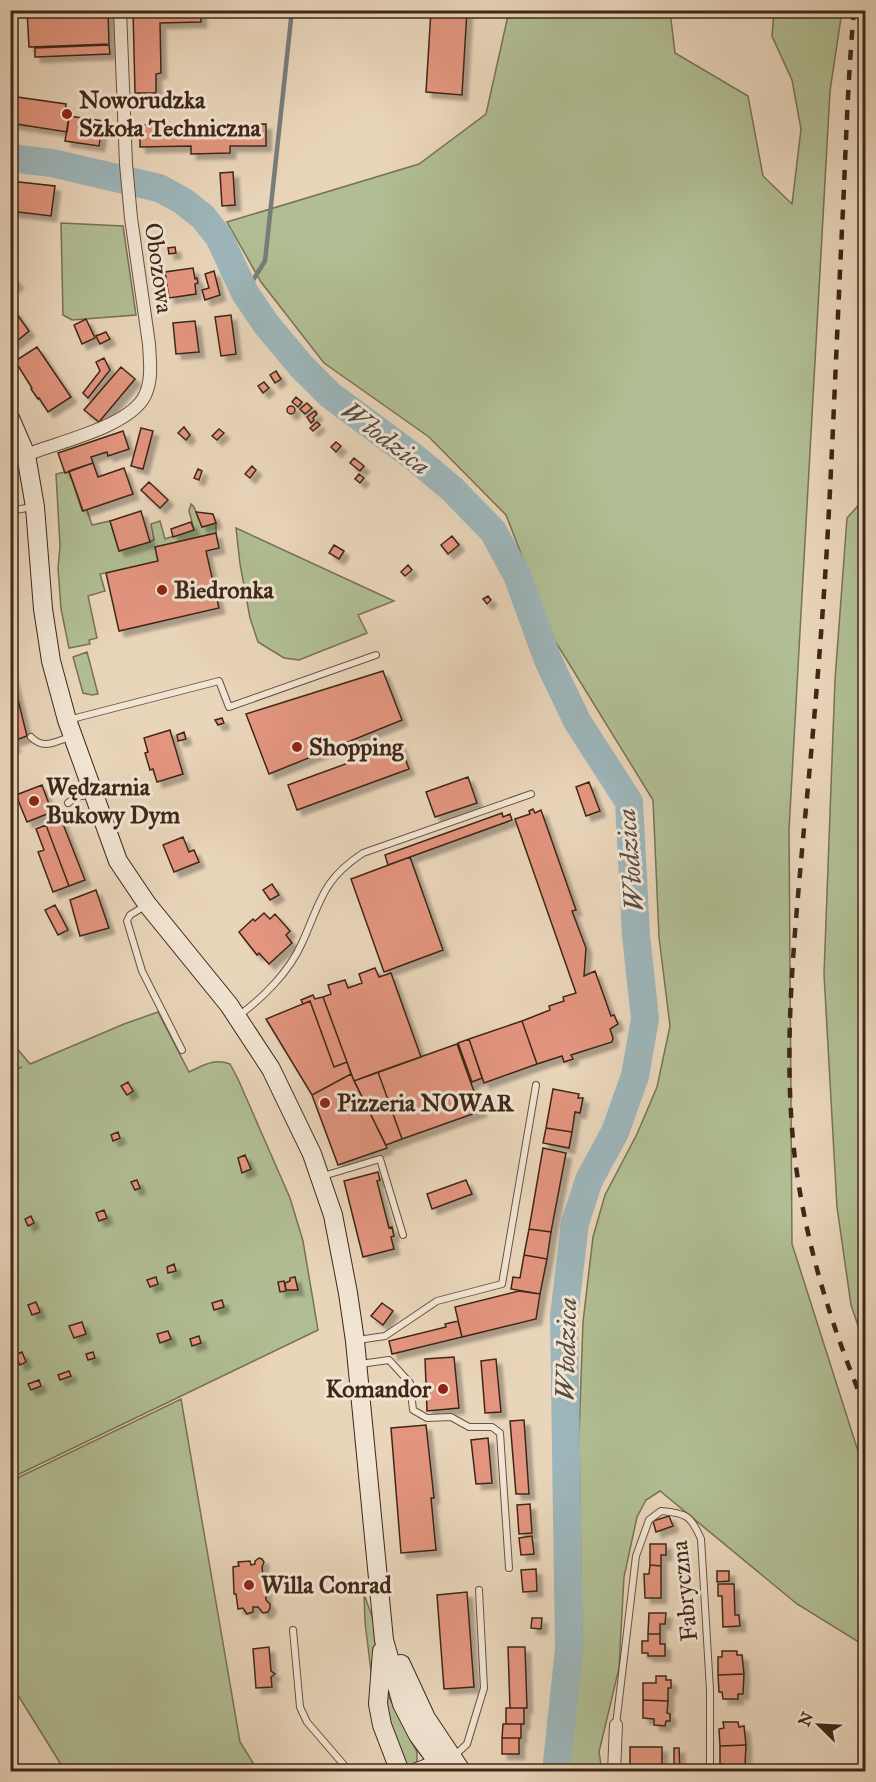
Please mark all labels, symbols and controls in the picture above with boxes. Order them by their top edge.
place label: Noworudzka Szkoła Techniczna [79,85,261,143]
marker: Noworudzka Szkoła Techniczna [60,107,74,121]
street label: Obozowa [138,221,180,316]
water label: Włodzica [335,394,437,482]
place label: Biedronka [174,575,275,605]
marker: Biedronka [155,583,169,597]
place label: Shopping [309,732,404,762]
marker: Shopping [290,740,304,754]
place label: Wędzarnia Bukowy Dym [46,772,181,830]
marker: Wędzarnia Bukowy Dym [27,794,41,808]
water label: Włodzica [610,807,650,913]
place label: Pizzeria NOWAR [337,1088,514,1118]
marker: Pizzeria NOWAR [318,1096,332,1110]
water label: Włodzica [549,1297,583,1401]
place label: Komandor [326,1374,432,1404]
marker: Komandor [436,1382,450,1396]
street label: Fabryczna [664,1538,704,1643]
place label: Willa Conrad [261,1570,392,1600]
marker: Willa Conrad [242,1578,256,1592]
north arrow [789,1695,849,1755]
text: N [794,1709,817,1729]

